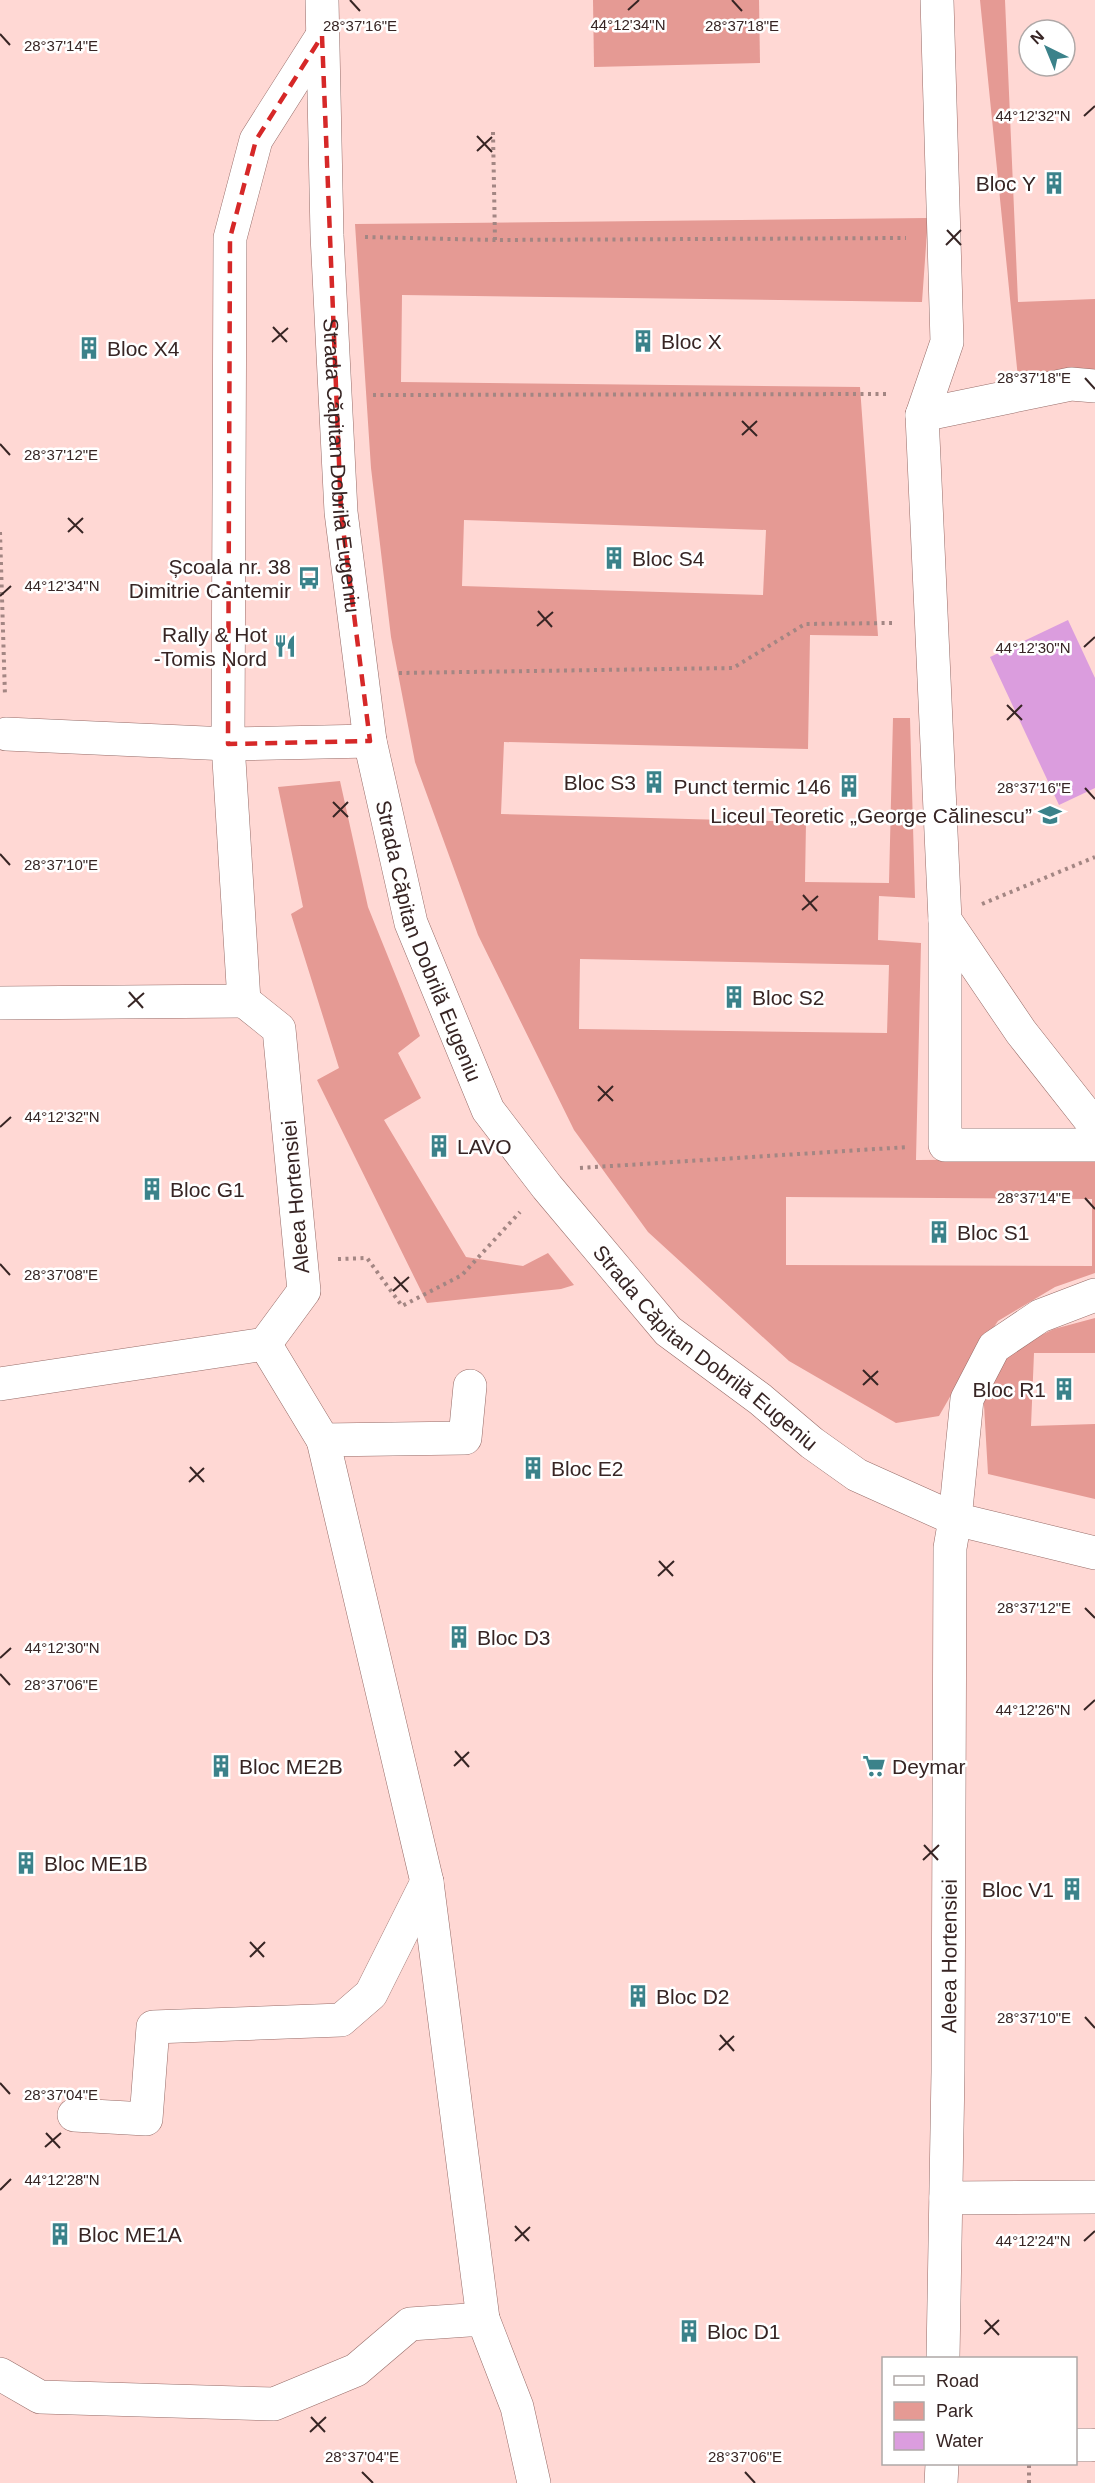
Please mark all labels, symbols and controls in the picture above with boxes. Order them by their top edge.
text: 44°12'34"N [590,16,666,33]
text: 28°37'16"E [323,17,397,34]
text: 28°37'18"E [705,17,779,34]
north arrow [1017,18,1077,78]
text: N [1027,27,1047,48]
text: 28°37'14"E [24,37,98,54]
text: 44°12'32"N [995,107,1071,124]
building icon: Bloc Y [1041,170,1067,196]
place label: Bloc Y [976,172,1036,195]
street label: Strada Căpitan Dobrilă Eugeniu [320,317,365,614]
building icon: Bloc X [630,328,656,354]
place label: Bloc X [661,330,722,353]
building icon: Bloc X4 [76,335,102,361]
place label: Bloc X4 [107,337,180,360]
text: 28°37'18"E [997,369,1071,386]
text: 28°37'12"E [24,446,98,463]
building icon: Bloc S4 [601,545,627,571]
place label: Bloc S4 [632,547,705,570]
place label: Școala nr. 38 Dimitrie Cantemir [129,555,291,602]
bus stop icon: Școala nr. 38 Dimitrie Cantemir [296,565,322,591]
text: 44°12'34"N [24,577,100,594]
place label: Rally & Hot -Tomis Nord [154,623,267,670]
restaurant icon: Rally & Hot -Tomis Nord [272,633,298,659]
text: 44°12'30"N [995,639,1071,656]
building icon: Bloc S3 [641,769,667,795]
place label: Bloc S3 [564,771,636,794]
building icon: Punct termic 146 [836,773,862,799]
place label: Punct termic 146 [673,775,831,798]
text: 28°37'16"E [997,779,1071,796]
street label: Strada Căpitan Dobrilă Eugeniu [372,798,486,1085]
school or university icon: Liceul Teoretic „George Călinescu” [1037,802,1063,828]
place label: Liceul Teoretic „George Călinescu” [710,804,1032,827]
text: 28°37'10"E [24,856,98,873]
building icon: Bloc S2 [721,984,747,1010]
place label: Bloc S2 [752,986,824,1009]
text: 44°12'32"N [24,1108,100,1125]
street label: Aleea Hortensiei [277,1119,313,1275]
building icon: LAVO [426,1133,452,1159]
place label: LAVO [457,1135,511,1158]
building icon: Bloc G1 [139,1176,165,1202]
place label: Bloc G1 [170,1178,245,1201]
text: 28°37'14"E [997,1189,1071,1206]
building icon: Bloc S1 [926,1219,952,1245]
place label: Bloc S1 [957,1221,1029,1244]
street label: Strada Căpitan Dobrilă Eugeniu [589,1240,823,1454]
text: 28°37'08"E [24,1266,98,1283]
building icon: Bloc R1 [1051,1376,1077,1402]
place label: Bloc R1 [972,1378,1046,1401]
building icon: Bloc E2 [520,1455,546,1481]
place label: Bloc E2 [551,1457,623,1480]
text: 28°37'12"E [997,1599,1071,1616]
building icon: Bloc D3 [446,1624,472,1650]
place label: Bloc D3 [477,1626,551,1649]
text: 44°12'30"N [24,1639,100,1656]
text: 28°37'06"E [24,1676,98,1693]
text: 44°12'26"N [995,1701,1071,1718]
building icon: Bloc ME2B [208,1753,234,1779]
supermarket icon: Deymar [861,1753,887,1779]
place label: Bloc ME2B [239,1755,343,1778]
place label: Deymar [892,1755,966,1778]
building icon: Bloc ME1B [13,1850,39,1876]
place label: Bloc ME1B [44,1852,148,1875]
building icon: Bloc V1 [1059,1876,1085,1902]
place label: Bloc V1 [982,1878,1054,1901]
street label: Aleea Hortensiei [937,1879,960,2033]
building icon: Bloc D2 [625,1983,651,2009]
place label: Bloc D2 [656,1985,730,2008]
text: 28°37'10"E [997,2009,1071,2026]
text: 28°37'04"E [24,2086,98,2103]
text: 44°12'28"N [24,2171,100,2188]
building icon: Bloc ME1A [47,2221,73,2247]
place label: Bloc ME1A [78,2223,182,2246]
text: 44°12'24"N [995,2232,1071,2249]
building icon: Bloc D1 [676,2318,702,2344]
place label: Bloc D1 [707,2320,781,2343]
legend [882,2357,1077,2465]
text: Road [936,2371,979,2391]
text: Park [936,2401,974,2421]
text: Water [936,2431,983,2451]
text: 28°37'04"E [325,2448,399,2465]
text: 28°37'06"E [708,2448,782,2465]

